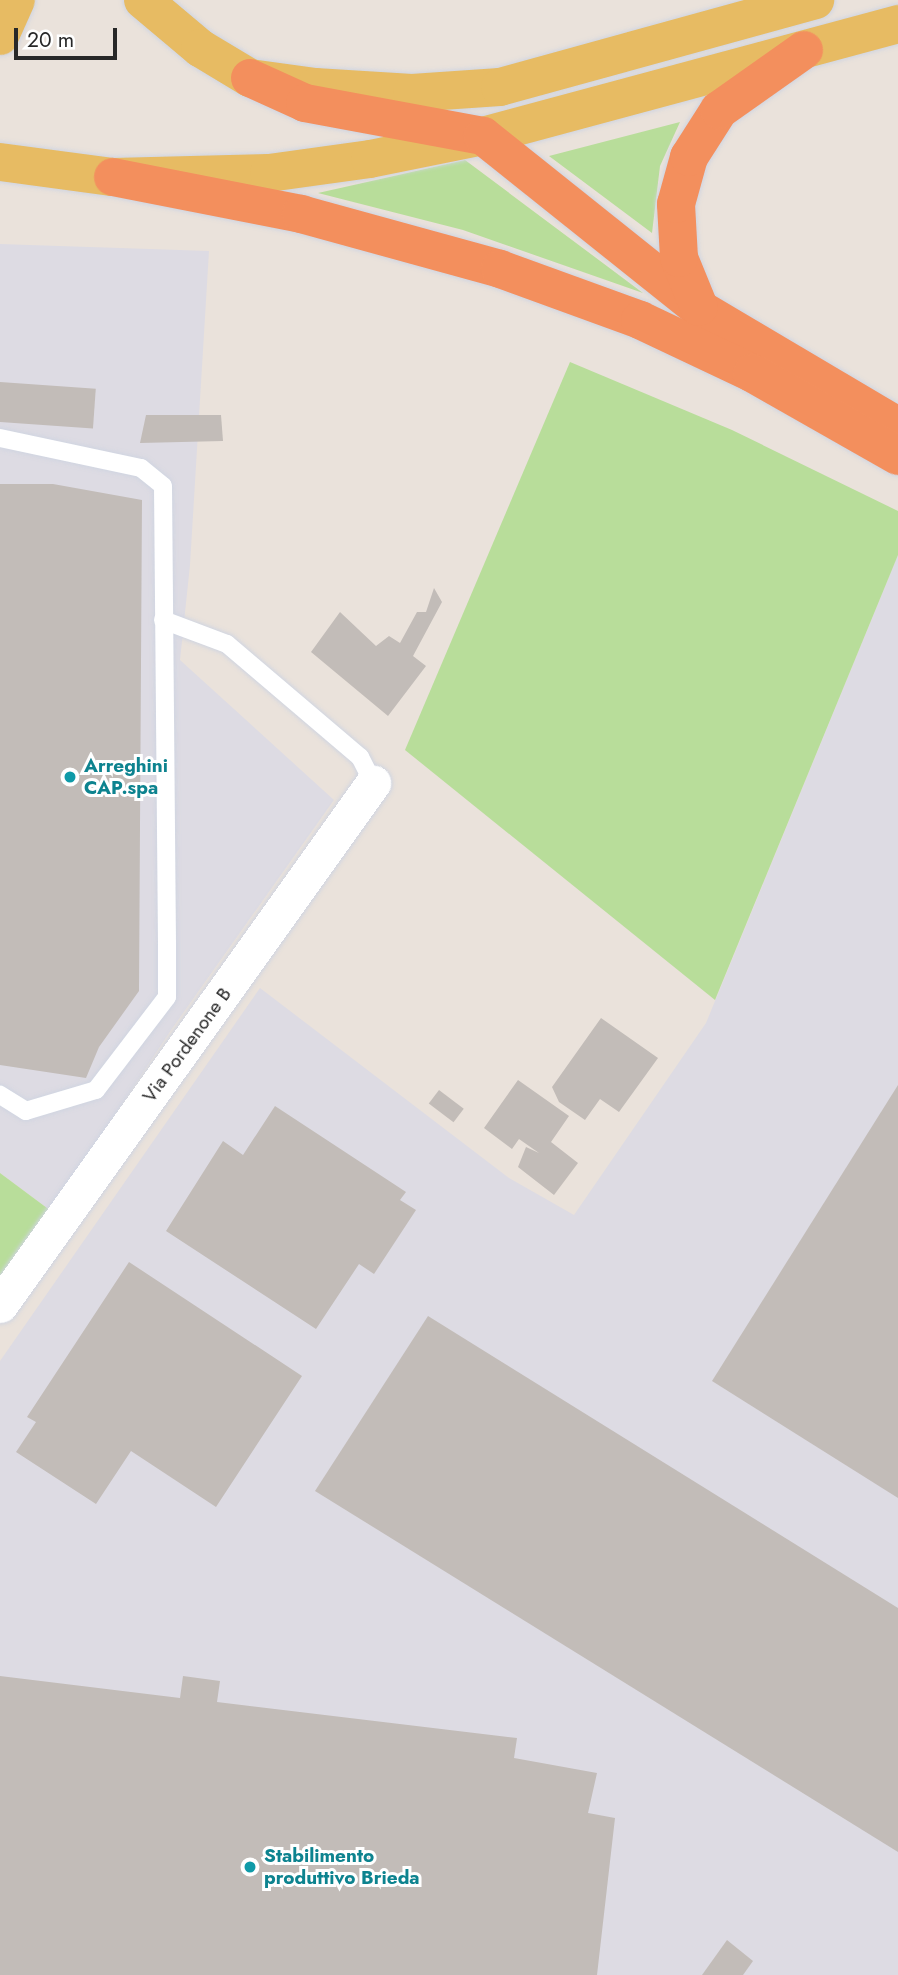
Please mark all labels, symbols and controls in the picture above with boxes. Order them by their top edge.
scale bar [18,14,121,58]
text: 20 m [27,25,74,55]
place label: Arreghini CAP.spa [84,755,168,799]
marker: Arreghini CAP.spa [62,769,78,785]
street label: Via Pordenone B [138,983,236,1107]
place label: Stabilimento produttivo Brieda [264,1845,420,1889]
marker: Stabilimento produttivo Brieda [242,1859,258,1875]

